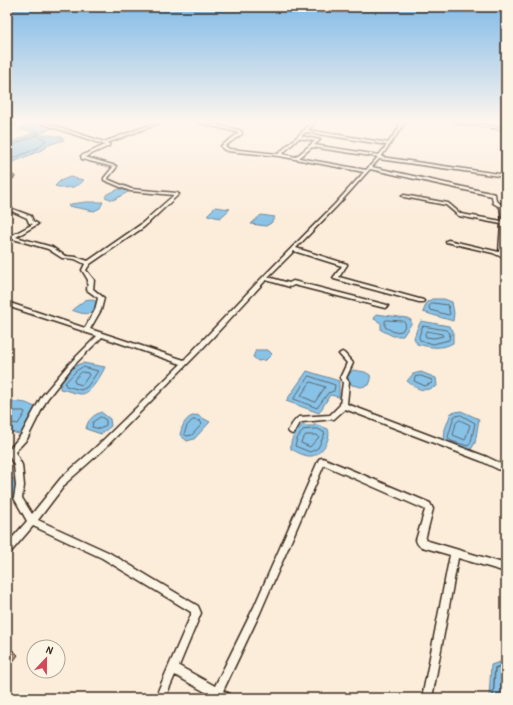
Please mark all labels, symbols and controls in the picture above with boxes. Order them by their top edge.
north arrow [26,639,66,679]
text: N [44,642,55,657]

